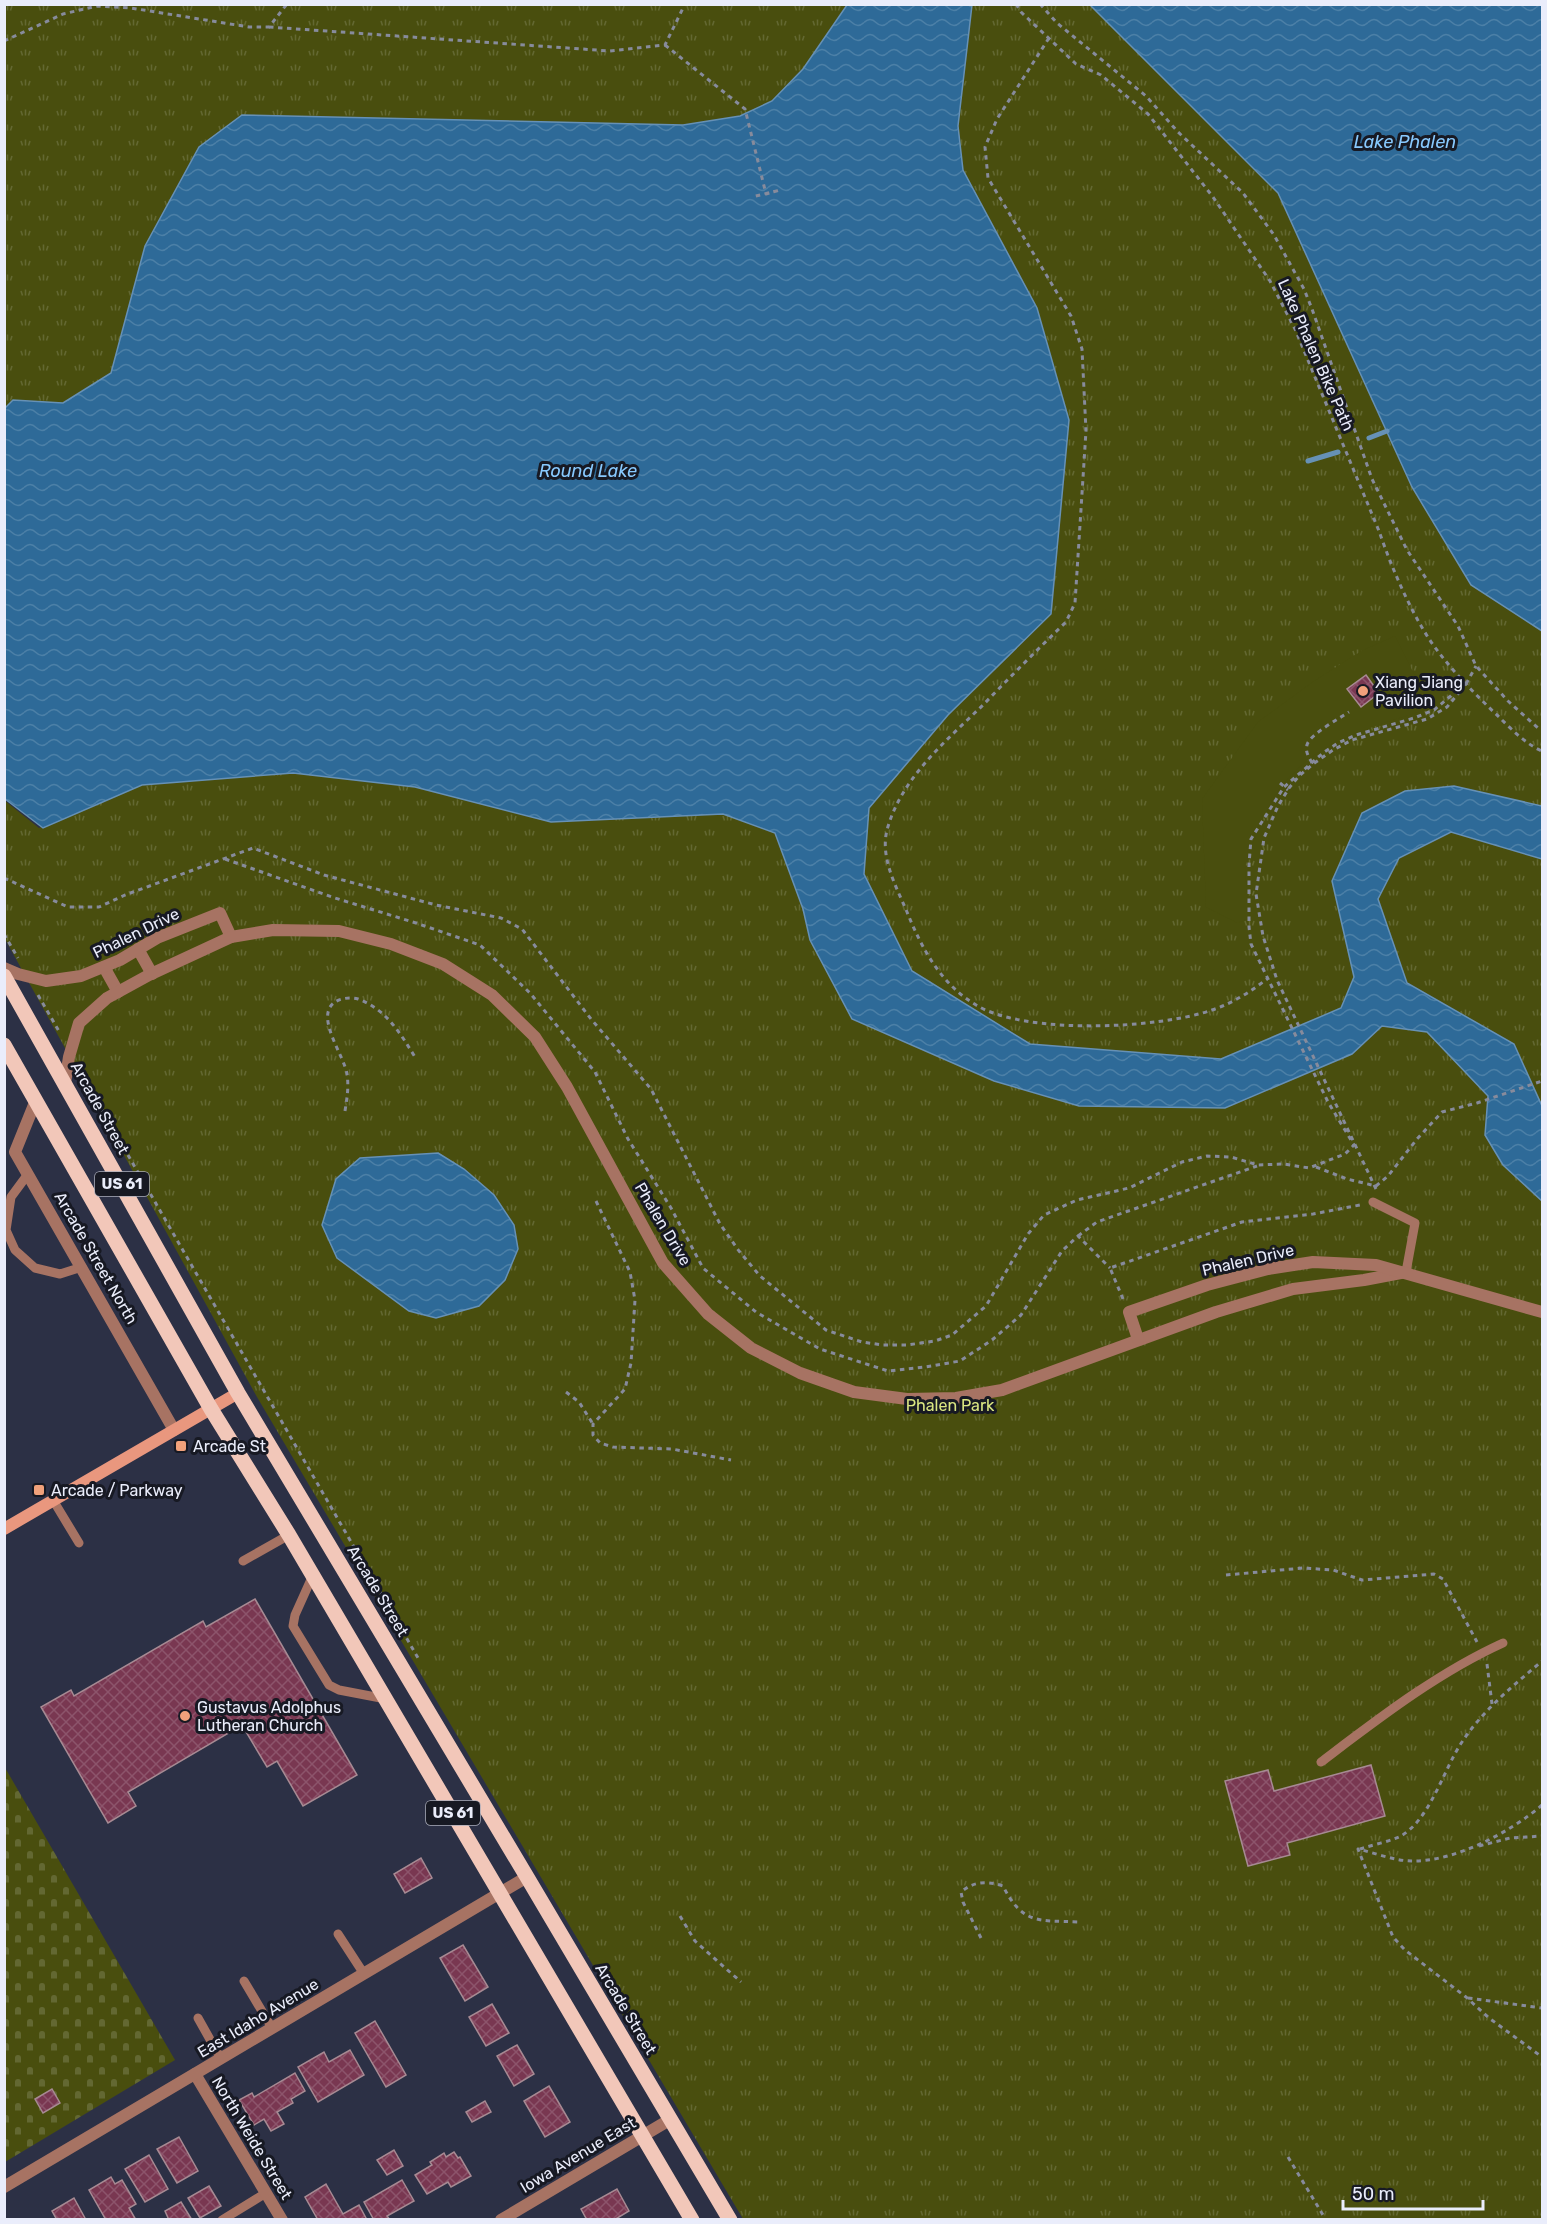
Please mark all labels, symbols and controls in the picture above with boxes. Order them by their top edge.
water label: Lake Phalen [1354,131,1456,153]
street label: Lake Phalen Bike Path [1274,276,1358,434]
water label: Round Lake [539,460,637,482]
place label: Xiang Jiang Pavilion [1375,673,1463,710]
marker: Xiang Jiang Pavilion [1356,684,1370,698]
street label: Phalen Drive [90,904,182,962]
street label: Arcade Street [67,1058,133,1158]
road number: US 61 [95,1172,149,1196]
street label: Phalen Drive [631,1179,695,1269]
street label: Arcade Street North [50,1189,142,1327]
street label: Phalen Drive [1200,1240,1296,1280]
park label: Phalen Park [906,1396,995,1415]
place label: Arcade St [193,1437,266,1456]
marker: Arcade St [174,1439,188,1453]
place label: Arcade / Parkway [51,1481,183,1500]
marker: Arcade / Parkway [32,1483,46,1497]
street label: Arcade Street [343,1542,413,1640]
place label: Gustavus Adolphus Lutheran Church [197,1698,341,1735]
marker: Gustavus Adolphus Lutheran Church [178,1709,192,1723]
road number: US 61 [426,1801,480,1825]
street label: Arcade Street [591,1960,661,2058]
street label: East Idaho Avenue [194,1974,322,2062]
street label: North Weide Street [208,2073,296,2203]
street label: Iowa Avenue East [517,2113,639,2197]
scale bar [1343,2173,1482,2211]
text: 50 m [1352,2183,1395,2205]

